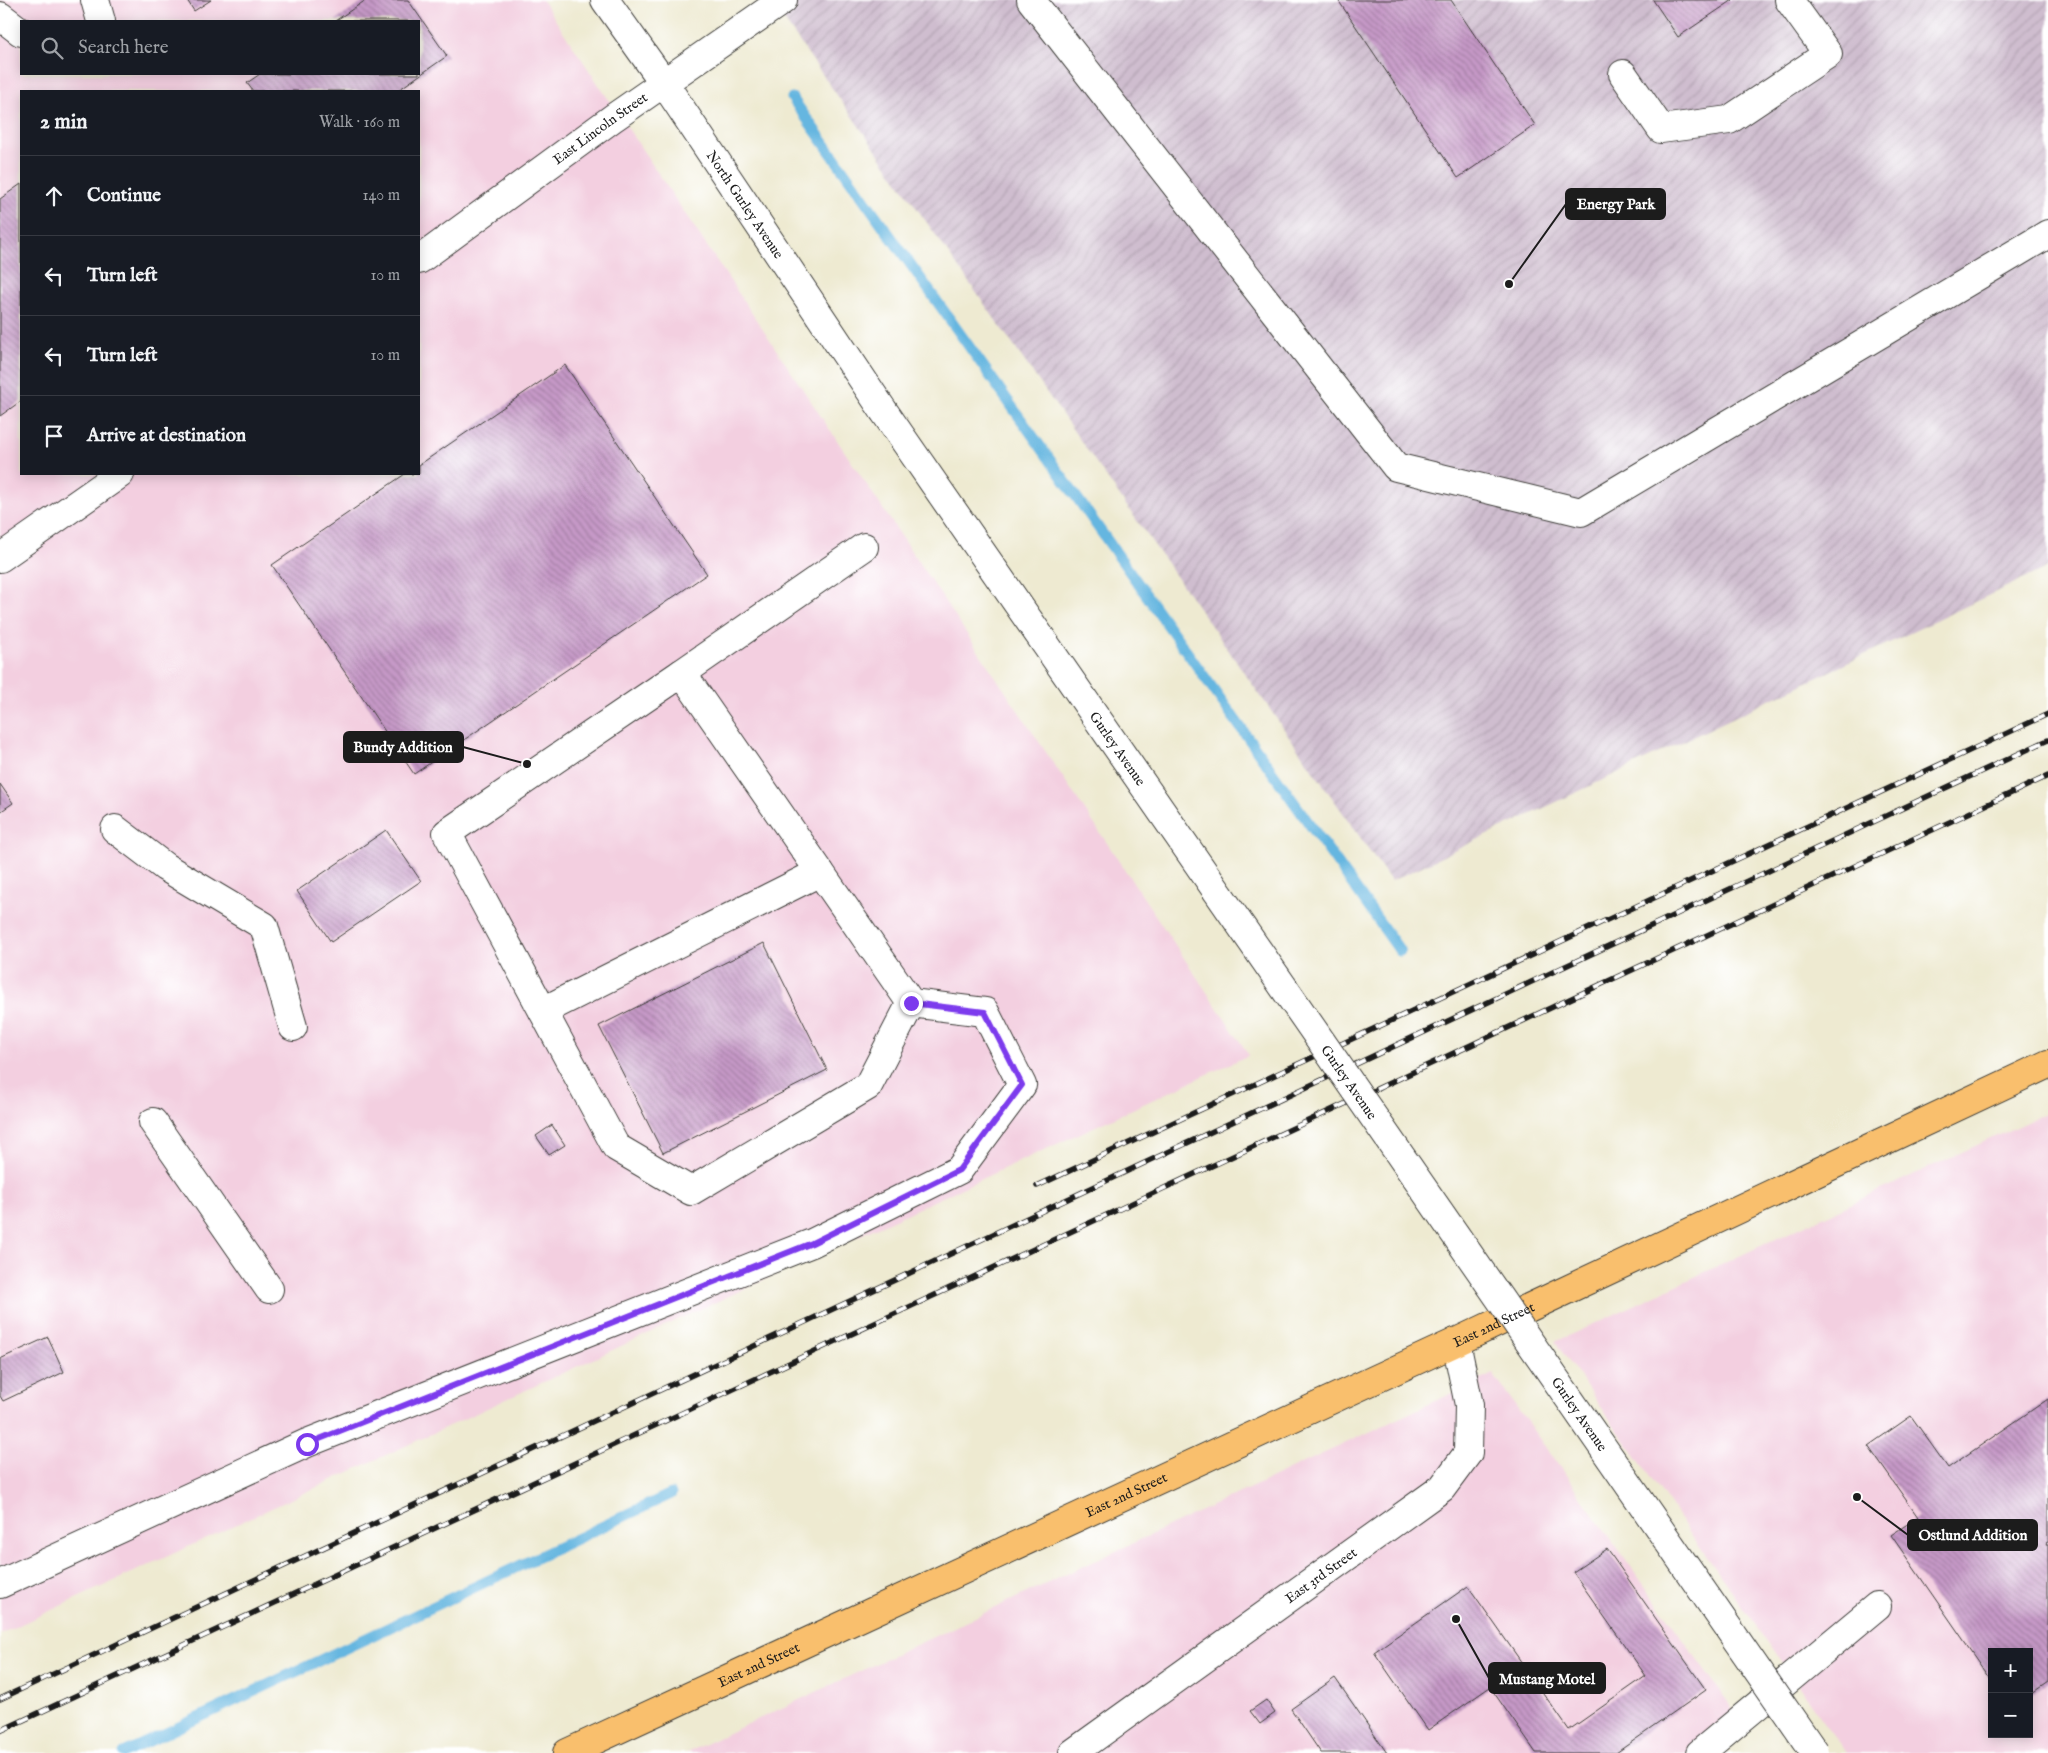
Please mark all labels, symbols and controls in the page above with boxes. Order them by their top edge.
search box [20,20,420,75]
icon: search [38,34,66,62]
text: Search here [78,36,169,60]
street label: East Lincoln Street [550,89,652,169]
text: 2 min [40,109,87,136]
text: Walk · 160 m [319,113,400,133]
street label: North Gurley Avenue [702,148,787,263]
icon: ahead [40,182,68,210]
text: Continue [87,184,161,208]
text: 140 m [362,186,400,206]
callout: Energy Park [1566,189,1665,219]
text: Energy Park [1577,195,1656,214]
icon: left [40,262,68,290]
text: Turn left [87,264,158,288]
text: 10 m [370,266,400,286]
icon: left [40,342,68,370]
text: Turn left [87,344,158,368]
text: 10 m [370,346,400,366]
icon: arrive [40,422,68,450]
text: Arrive at destination [87,424,246,448]
street label: Gurley Avenue [1085,708,1149,790]
callout: Bundy Addition [344,732,463,762]
text: Bundy Addition [353,738,453,757]
route end [900,992,923,1015]
street label: Gurley Avenue [1316,1042,1381,1124]
street label: East 2nd Street [1450,1298,1538,1352]
street label: Gurley Avenue [1547,1374,1611,1456]
route start [296,1433,319,1456]
street label: East 2nd Street [1083,1469,1170,1522]
callout: Ostlund Addition [1908,1520,2037,1550]
text: Ostlund Addition [1918,1526,2028,1545]
street label: East 3rd Street [1282,1544,1361,1608]
street label: East 2nd Street [715,1639,803,1692]
map controls [1988,1648,2033,1738]
button: + [1988,1648,2033,1693]
callout: Mustang Motel [1489,1663,1605,1693]
text: Mustang Motel [1499,1670,1596,1689]
button: − [1988,1693,2033,1738]

